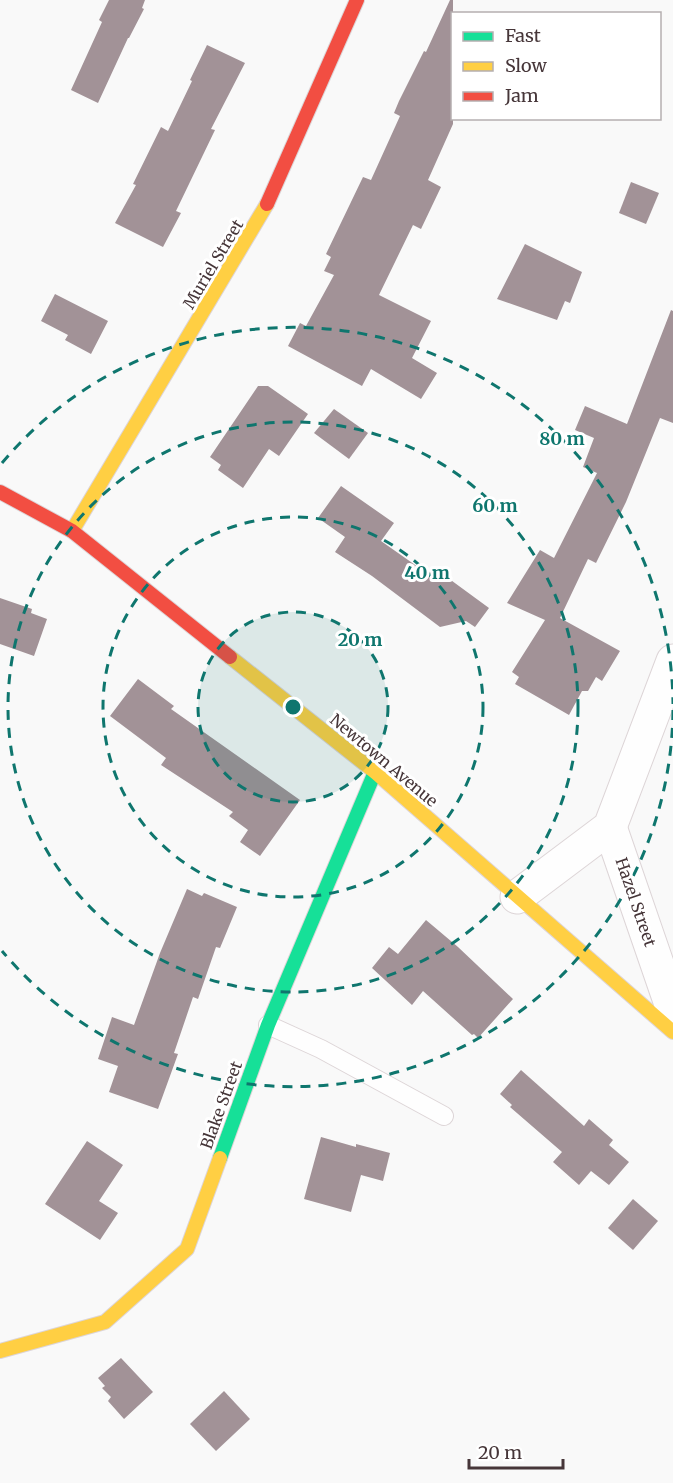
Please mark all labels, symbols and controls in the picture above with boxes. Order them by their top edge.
legend [451,12,661,120]
text: Fast [505,24,541,47]
text: Slow [505,54,548,77]
text: Jam [504,84,539,107]
street label: Muriel Street [179,215,248,312]
text: 80 m [539,427,585,450]
text: 60 m [472,494,518,517]
text: 40 m [404,561,450,584]
text: 20 m [338,628,382,651]
centre of rings [283,697,303,717]
street label: Newtown Avenue [326,709,442,811]
street label: Hazel Street [611,855,661,950]
street label: Blake Street [196,1058,246,1152]
scale bar [469,1432,564,1470]
text: 20 m [478,1441,522,1464]

